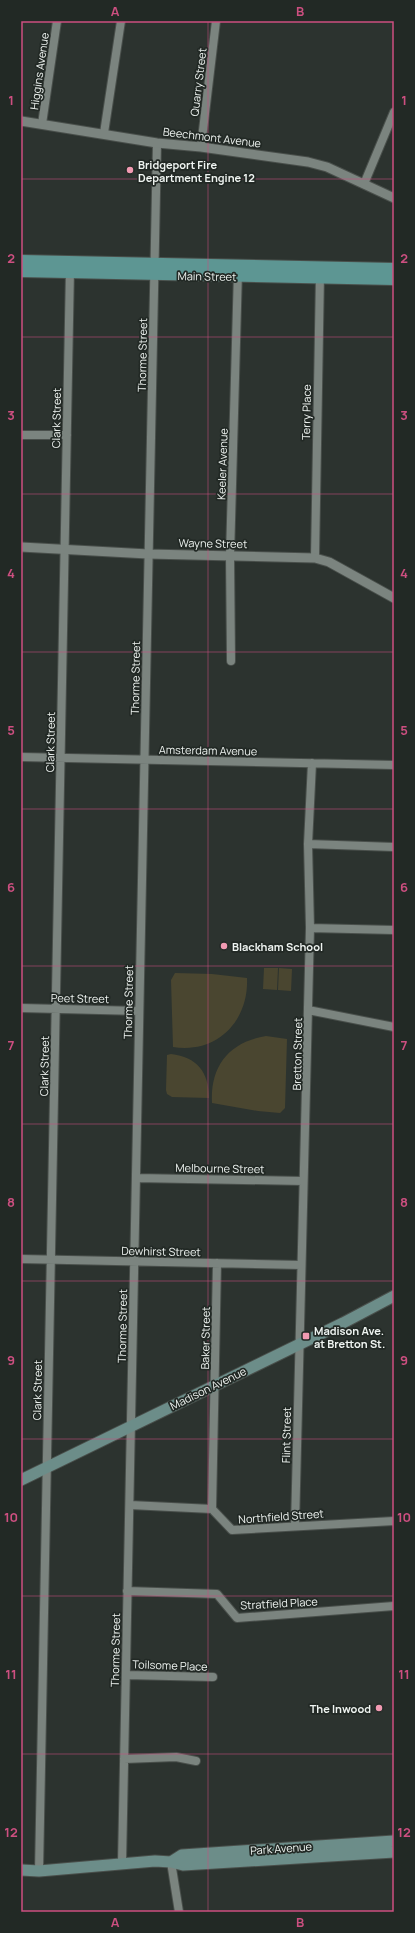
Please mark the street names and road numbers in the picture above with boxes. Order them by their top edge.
street label: Higgins Avenue [26,31,52,111]
street label: Quarry Street [186,47,210,117]
street label: Beechmont Avenue [162,124,263,151]
street label: Main Street [177,268,237,284]
street label: Thorme Street [134,318,150,392]
street label: Terry Place [298,383,314,440]
street label: Clark Street [48,388,64,448]
street label: Keeler Avenue [213,427,231,500]
street label: Wayne Street [178,535,248,551]
street label: Thorme Street [127,641,143,715]
street label: Clark Street [42,712,58,772]
street label: Amsterdam Avenue [159,742,258,758]
street label: Thorme Street [120,965,136,1039]
street label: Peet Street [51,990,109,1006]
street label: Bretton Street [289,1018,305,1090]
street label: Clark Street [36,1036,52,1096]
street label: Melbourne Street [175,1160,265,1176]
street label: Dewhirst Street [121,1243,201,1259]
street label: Thorme Street [114,1289,130,1363]
street label: Baker Street [197,1306,213,1370]
street label: Clark Street [29,1360,45,1420]
street label: Madison Avenue [167,1363,249,1413]
street label: Flint Street [278,1407,294,1463]
street label: Northfield Street [238,1506,324,1526]
street label: Stratfield Place [240,1593,319,1613]
street label: Thorme Street [107,1613,123,1687]
street label: Toilsome Place [132,1656,208,1674]
street label: Park Avenue [250,1838,313,1858]

